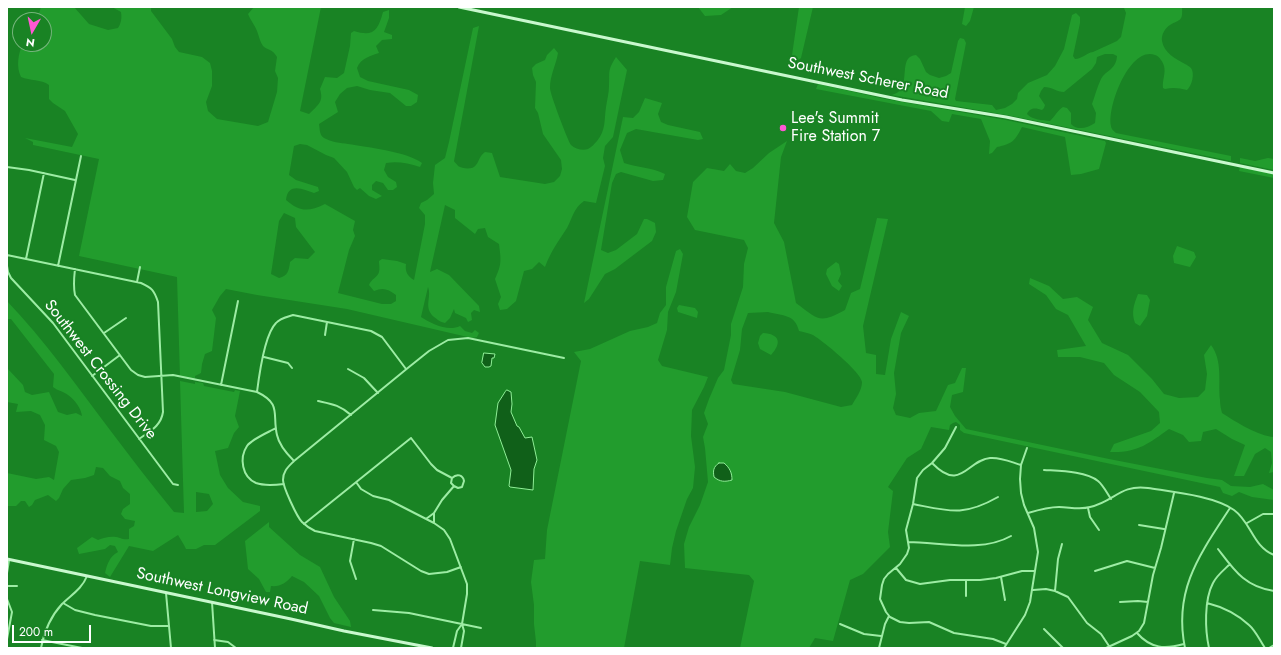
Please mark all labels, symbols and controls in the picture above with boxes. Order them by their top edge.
north arrow [12,12,52,52]
text: N [25,34,36,51]
street label: Southwest Scherer Road [786,54,950,104]
place label: Lee's Summit Fire Station 7 [791,109,880,147]
marker: Lee's Summit Fire Station 7 [778,123,788,133]
street label: Southwest Crossing Drive [40,296,160,444]
street label: Southwest Longview Road [134,564,310,620]
scale bar [14,617,93,643]
text: 200 m [19,623,53,641]

